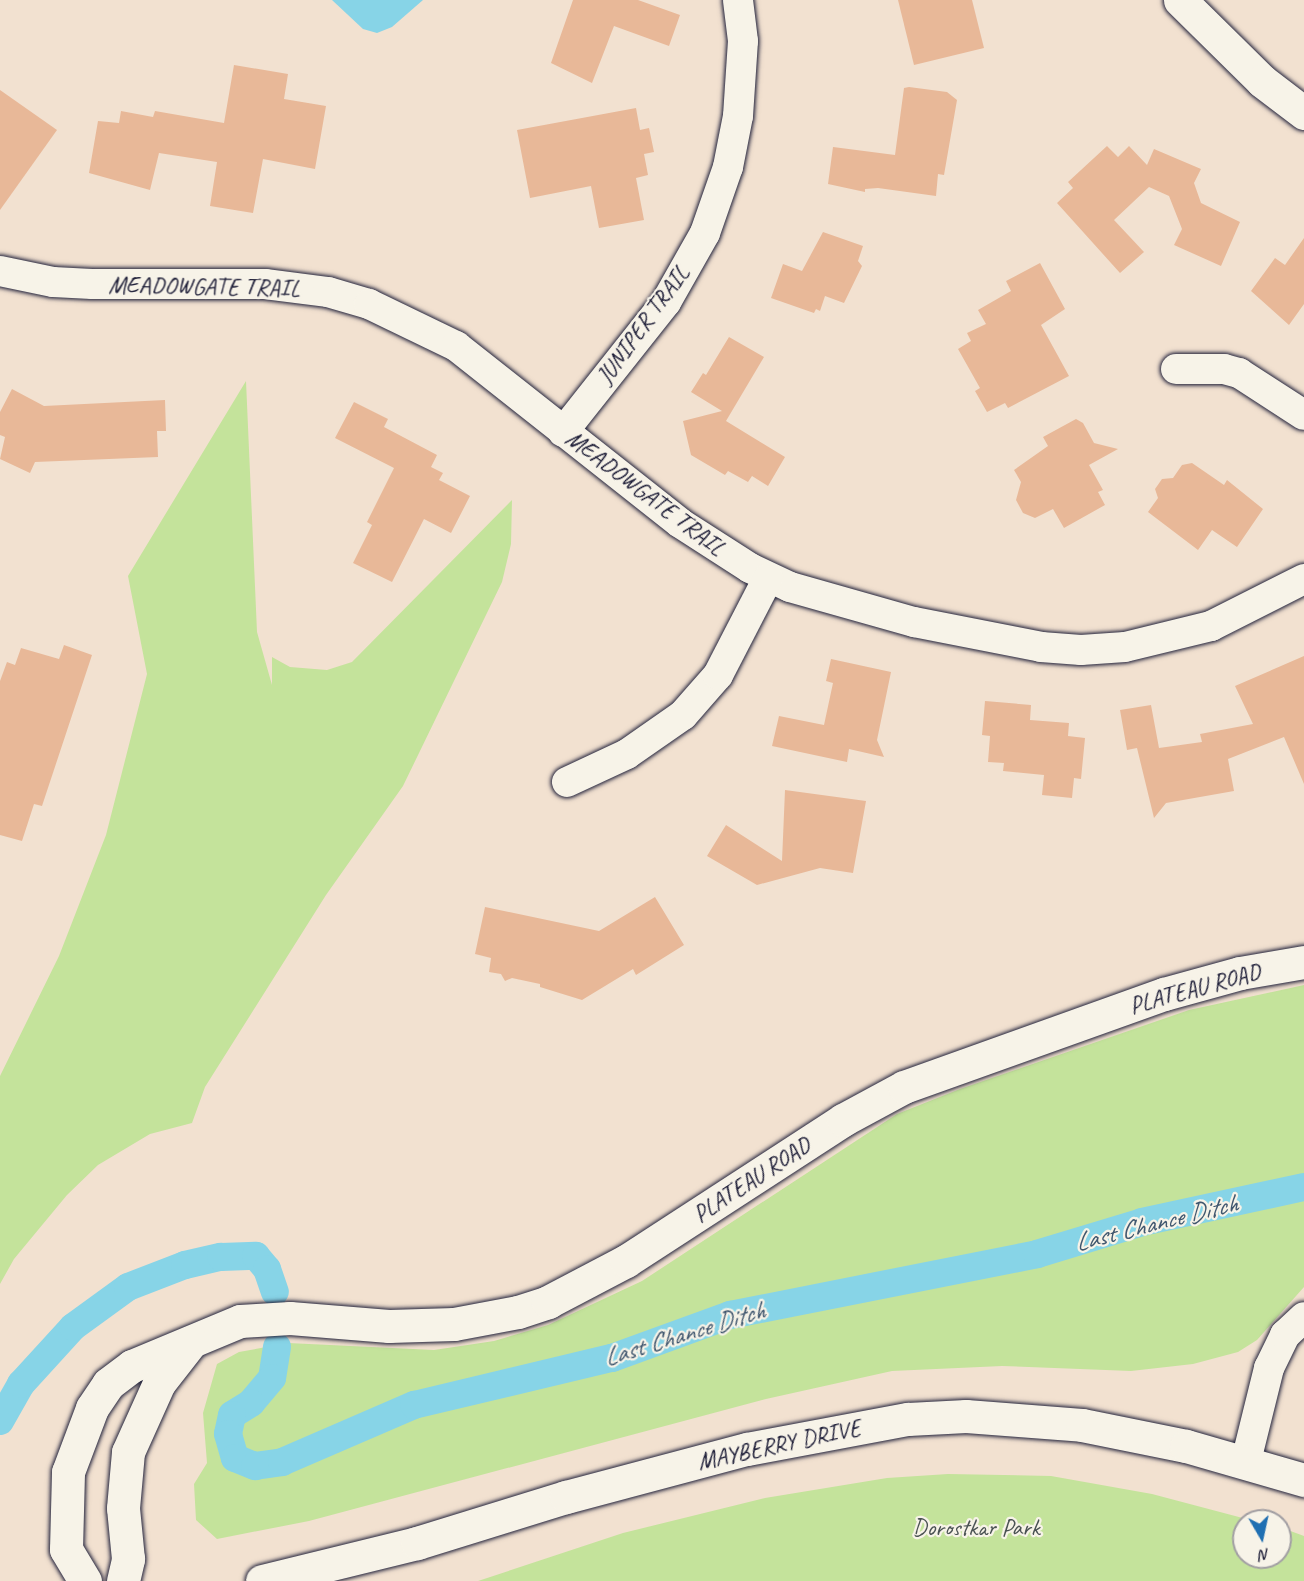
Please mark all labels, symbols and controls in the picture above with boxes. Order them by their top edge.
street label: JUNIPER TRAIL [591,260,695,390]
street label: MEADOWGATE TRAIL [108,271,300,303]
street label: MEADOWGATE TRAIL [560,424,730,562]
street label: PLATEAU ROAD [1126,957,1264,1021]
street label: PLATEAU ROAD [687,1131,817,1229]
water label: Last Chance Ditch [1071,1188,1241,1258]
water label: Last Chance Ditch [599,1295,769,1373]
street label: MAYBERRY DRIVE [695,1414,863,1476]
north arrow [1232,1509,1292,1569]
park label: Dorostkar Park [913,1514,1039,1542]
text: N [1258,1544,1271,1565]

